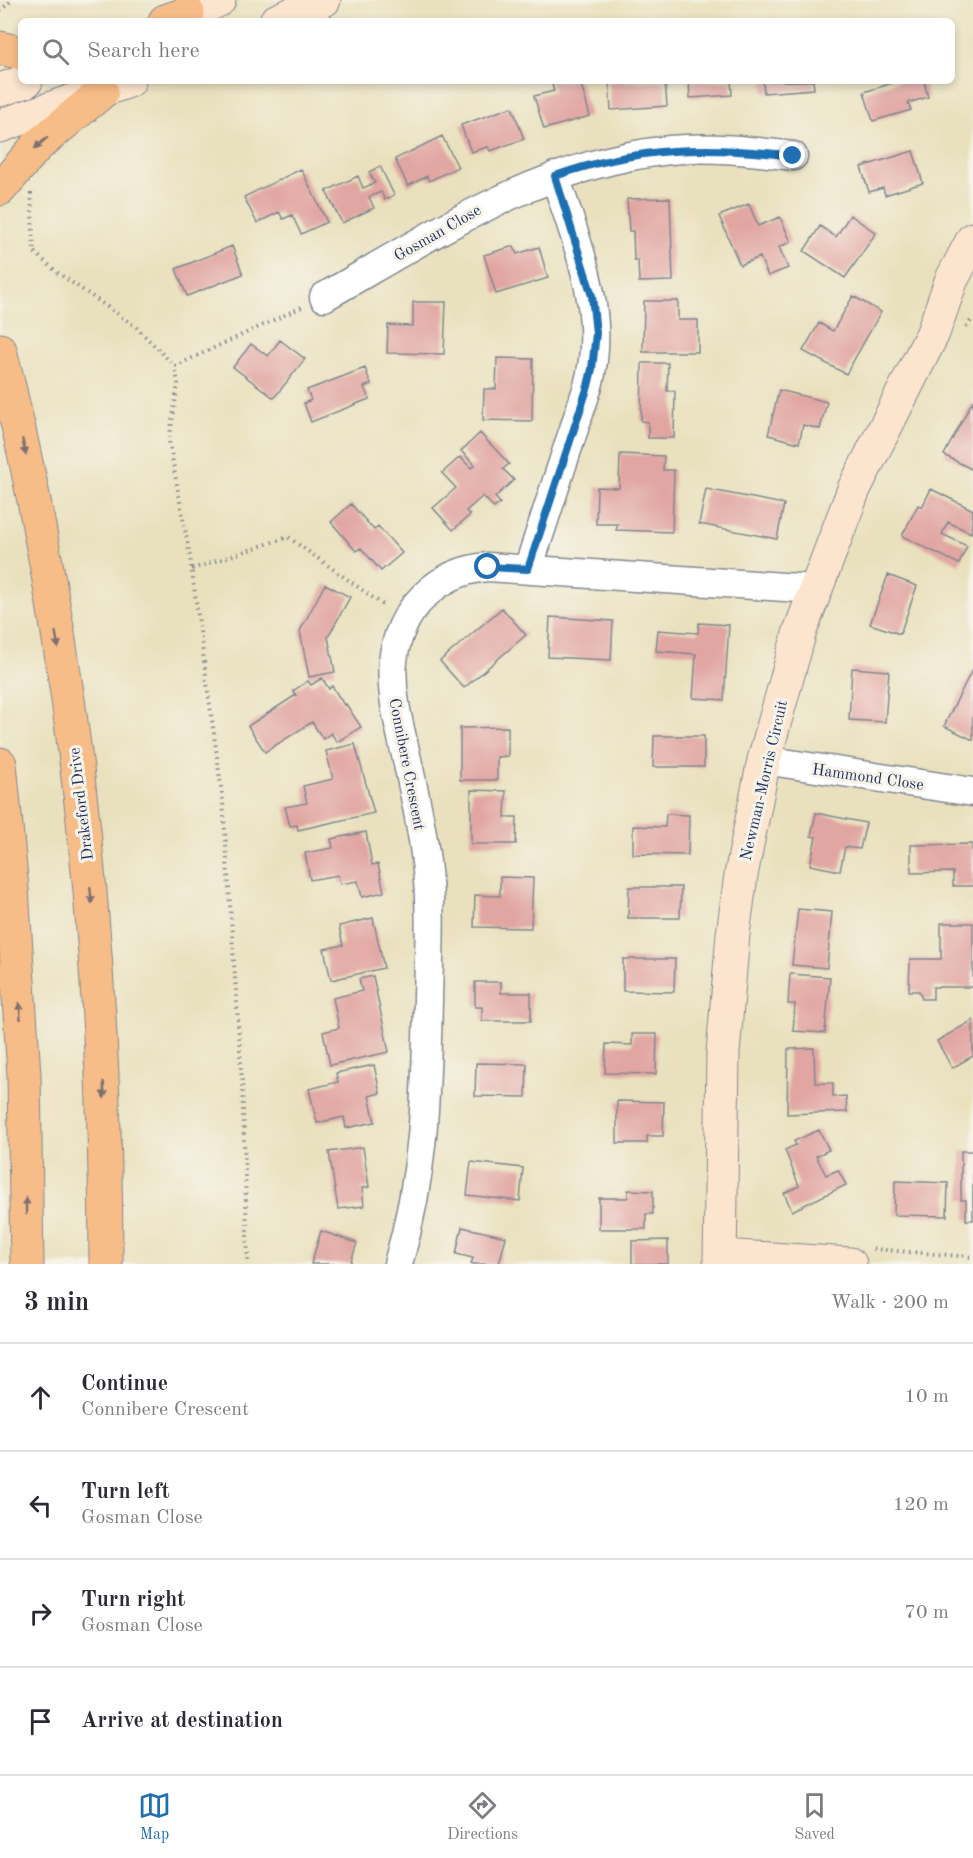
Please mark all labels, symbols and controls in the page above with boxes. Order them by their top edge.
search box [18,18,955,84]
icon: search [39,35,72,68]
text: Search here [87,40,200,62]
one-way arrow [34,136,49,150]
route end [779,142,805,168]
street label: Gosman Close [392,202,484,265]
one-way arrow [20,438,29,457]
route start [474,553,500,579]
one-way arrow [53,630,62,649]
street label: Connibere Crescent [385,697,427,832]
street label: Newman-Morris Circuit [739,698,791,862]
street label: Drakeford Drive [67,746,97,861]
street label: Hammond Close [811,762,925,794]
one-way arrow [86,886,96,905]
one-way arrow [15,1001,24,1020]
one-way arrow [99,1080,108,1099]
one-way arrow [21,1196,31,1215]
text: 3 min [24,1290,89,1316]
text: Walk · 200 m [830,1293,949,1313]
text: Continue [81,1373,168,1395]
icon: ahead [24,1381,57,1414]
text: 10 m [904,1387,949,1407]
text: Connibere Crescent [81,1400,249,1420]
text: Turn left [81,1481,170,1503]
icon: left [24,1489,57,1522]
text: 120 m [893,1495,949,1515]
text: Gosman Close [81,1508,203,1528]
text: Turn right [81,1589,185,1611]
icon: right [24,1597,57,1630]
text: 70 m [904,1603,949,1623]
text: Gosman Close [81,1616,203,1636]
icon: arrive [24,1705,57,1738]
text: Arrive at destination [81,1710,283,1732]
tab: Map [138,1789,171,1845]
tab: Directions [447,1789,518,1845]
tab: Saved [794,1789,835,1845]

